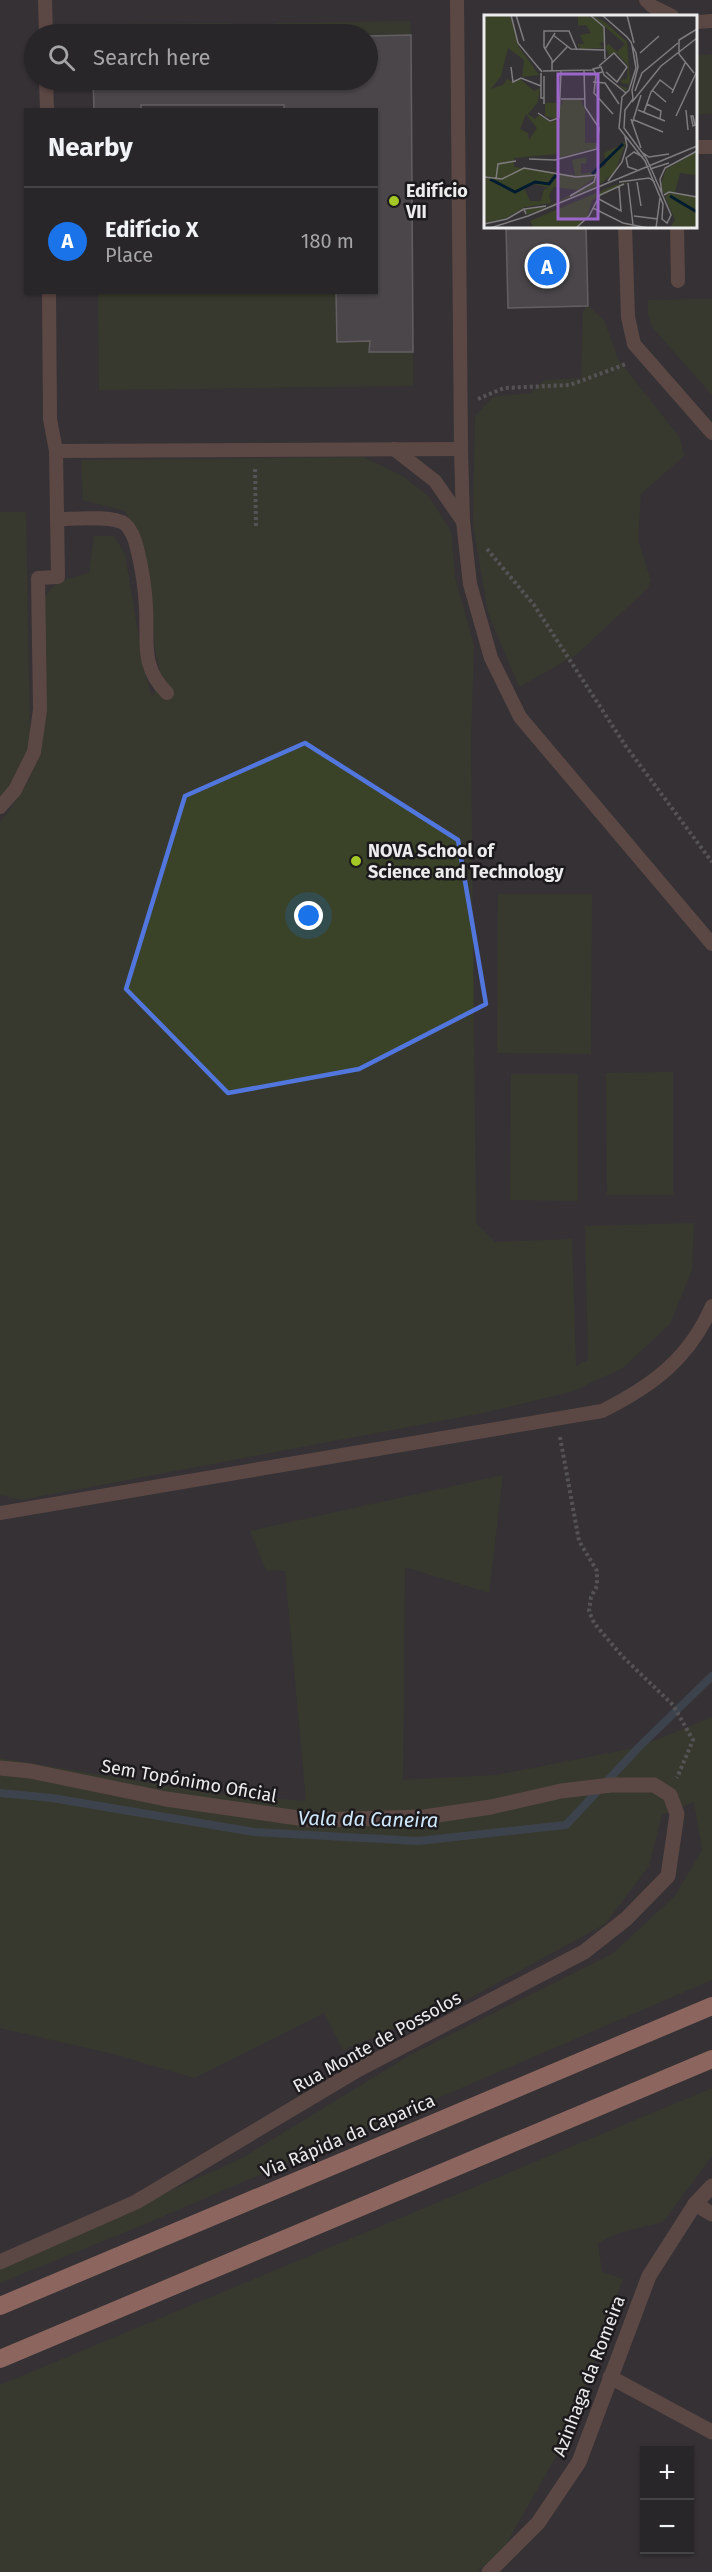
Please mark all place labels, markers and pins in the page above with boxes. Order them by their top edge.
place label: Edifício VII [405,180,468,223]
marker: Edifício VII [387,194,401,208]
pin: A [528,244,566,288]
place label: NOVA School of Science and Technology [368,840,564,883]
marker: NOVA School of Science and Technology [349,854,363,868]

